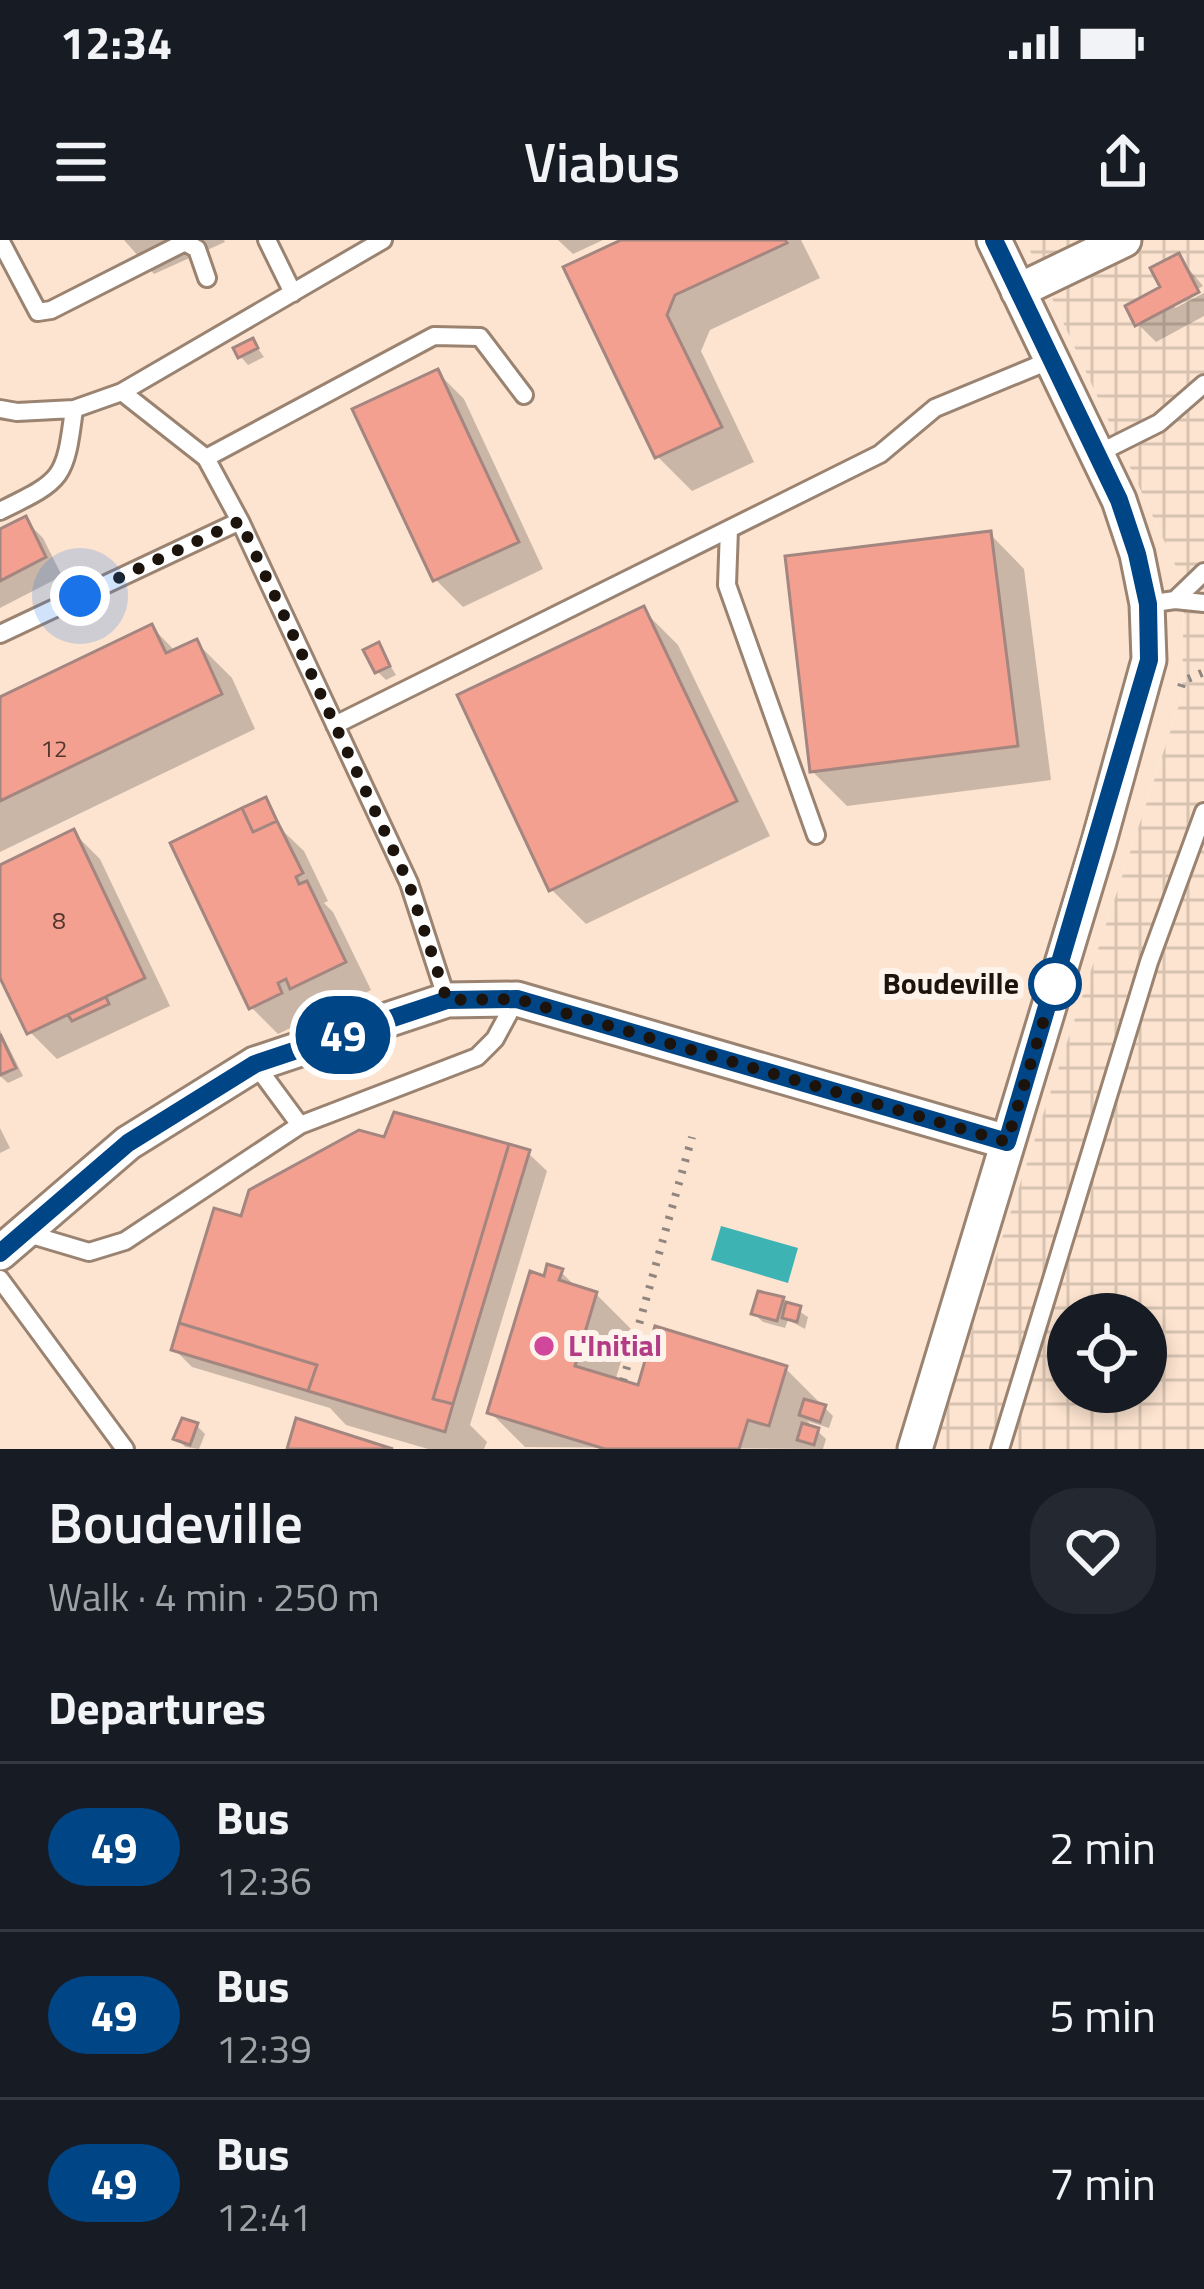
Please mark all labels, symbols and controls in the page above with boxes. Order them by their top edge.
text: 12:34 [60,8,172,76]
text: Viabus [524,121,680,203]
icon: menu [48,129,114,195]
icon: share [1090,129,1156,195]
your location [50,566,110,626]
house number: 12 [41,730,67,766]
house number: 8 [52,902,66,938]
marker: Boudeville [1030,959,1080,1009]
place label: Boudeville [882,960,1019,1006]
line badge: 49 [289,996,397,1074]
text: 49 [319,1003,367,1067]
map controls [1047,1293,1167,1413]
button: locate [1047,1293,1167,1413]
place label: L'Initial [568,1322,662,1368]
marker: L'Initial [531,1333,557,1359]
text: Boudeville [48,1478,303,1565]
button: heart [1030,1488,1156,1614]
text: Walk · 4 min · 250 m [48,1567,380,1626]
text: Departures [48,1673,266,1741]
text: Bus [216,1783,290,1851]
text: 2 min [1049,1813,1156,1881]
text: 49 [90,1815,138,1879]
text: 12:36 [216,1851,312,1910]
text: Bus [216,1951,290,2019]
text: 5 min [1049,1981,1156,2049]
text: 49 [90,1983,138,2047]
text: 12:39 [216,2019,312,2078]
text: Bus [216,2119,290,2187]
text: 7 min [1049,2149,1156,2217]
text: 49 [90,2151,138,2215]
text: 12:41 [216,2187,312,2246]

